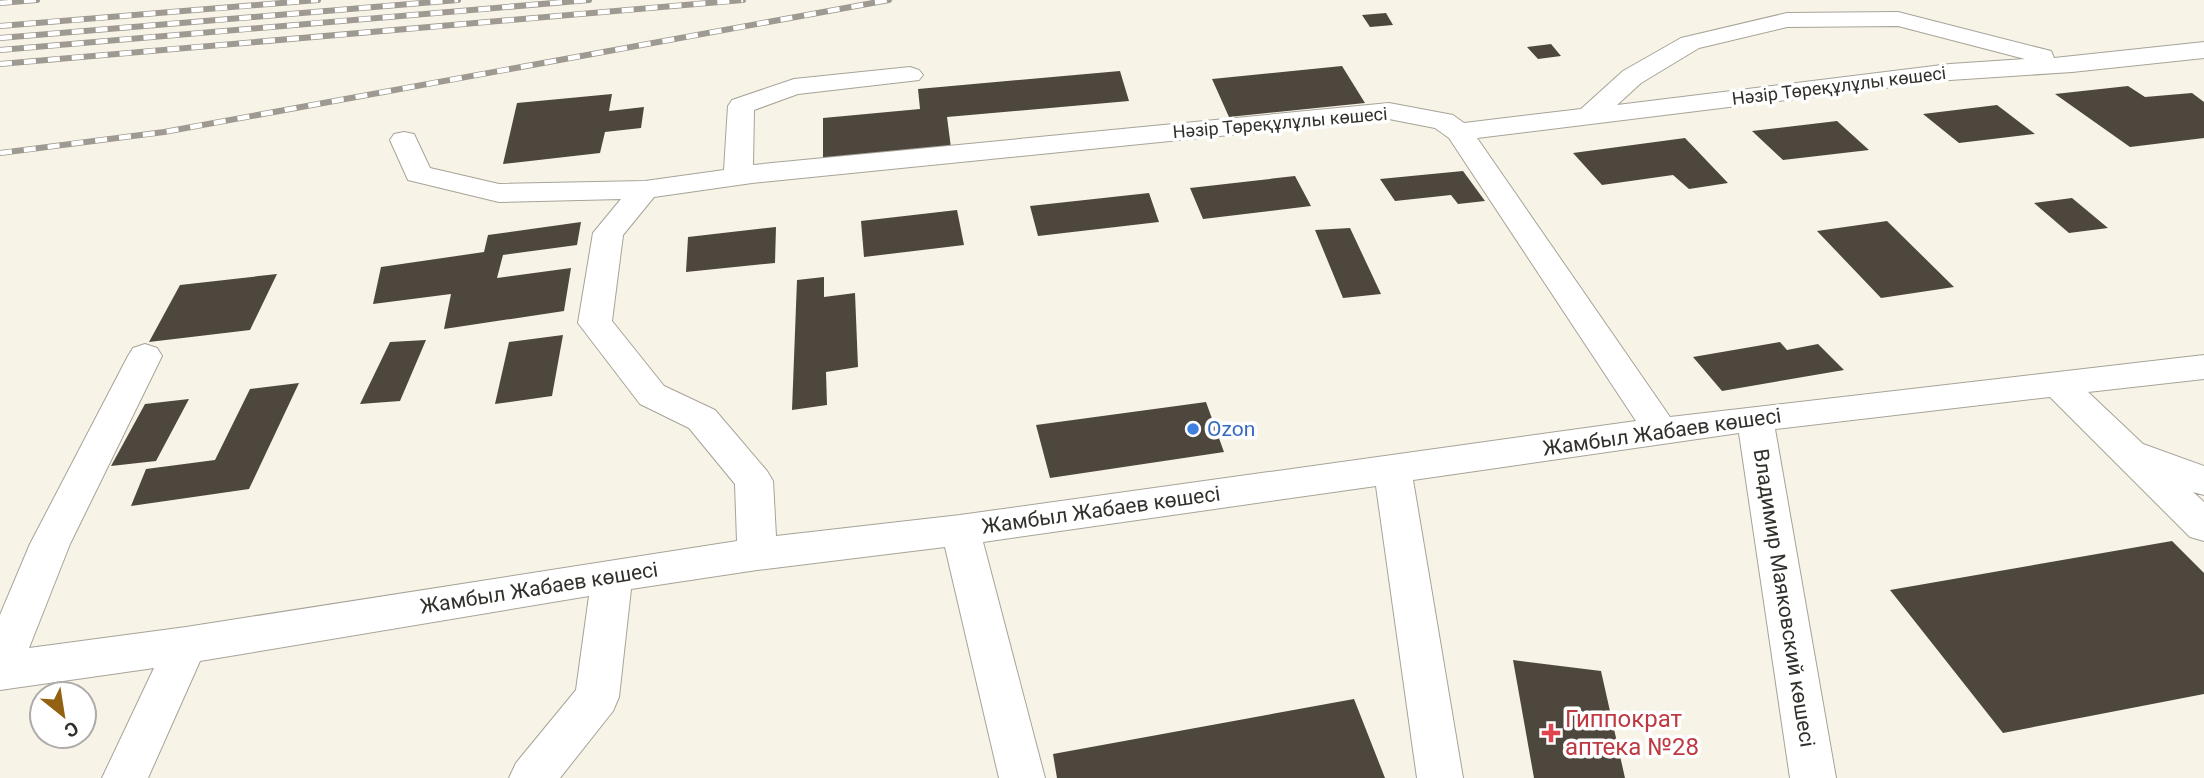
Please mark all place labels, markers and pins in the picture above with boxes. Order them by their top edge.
place label: Ozon [1207,417,1255,441]
marker: Ozon [1185,421,1201,437]
place label: Гиппократ аптека №28 [1565,705,1699,761]
marker: Гиппократ аптека №28 [1543,725,1559,741]

